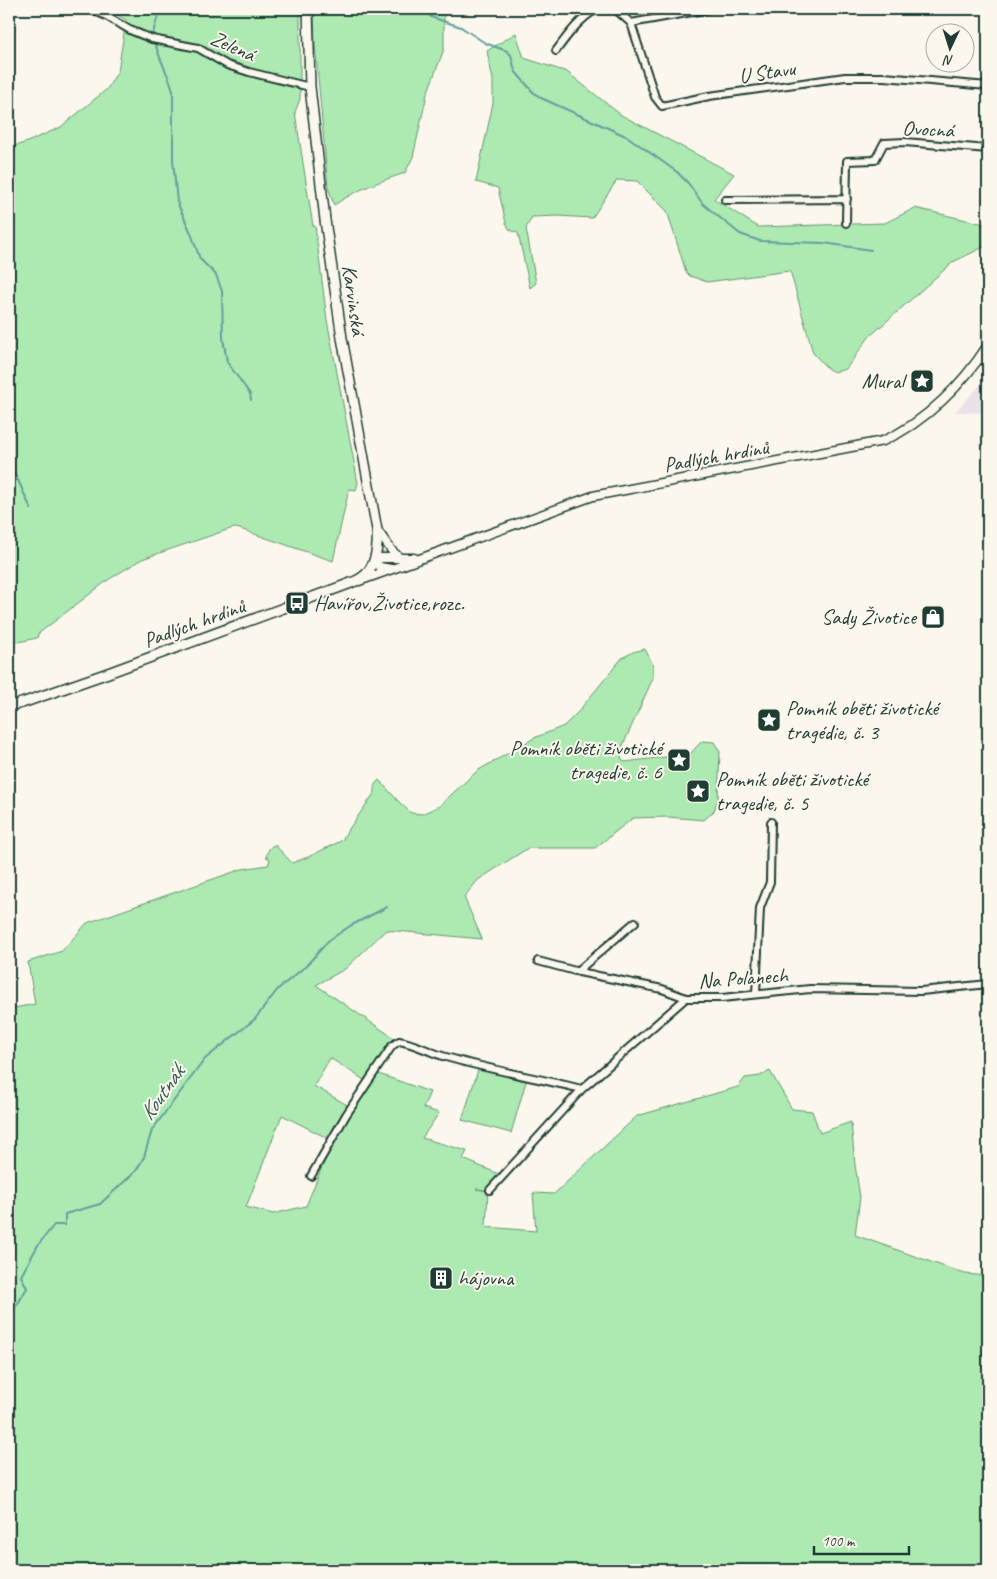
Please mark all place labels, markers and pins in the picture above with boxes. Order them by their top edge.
place label: Mural [862,368,907,394]
place icon: Mural [909,368,935,394]
bus stop icon: Havířov,Životice,rozc. [284,590,310,616]
place label: Havířov,Životice,rozc. [314,590,465,616]
place label: Sady Životice [821,604,918,630]
shop icon: Sady Životice [920,604,946,630]
place label: Pomník oběti životické tragédie, č. 3 [786,695,941,745]
place icon: Pomník oběti životické tragédie, č. 3 [756,707,782,733]
place label: Pomník oběti životické tragedie, č. 6 [510,735,665,785]
place icon: Pomník oběti životické tragedie, č. 6 [666,747,692,773]
place label: Pomník oběti životické tragedie, č. 5 [716,766,871,816]
place icon: Pomník oběti životické tragedie, č. 5 [685,778,711,804]
building icon: hájovna [428,1265,454,1291]
place label: hájovna [458,1265,515,1291]

